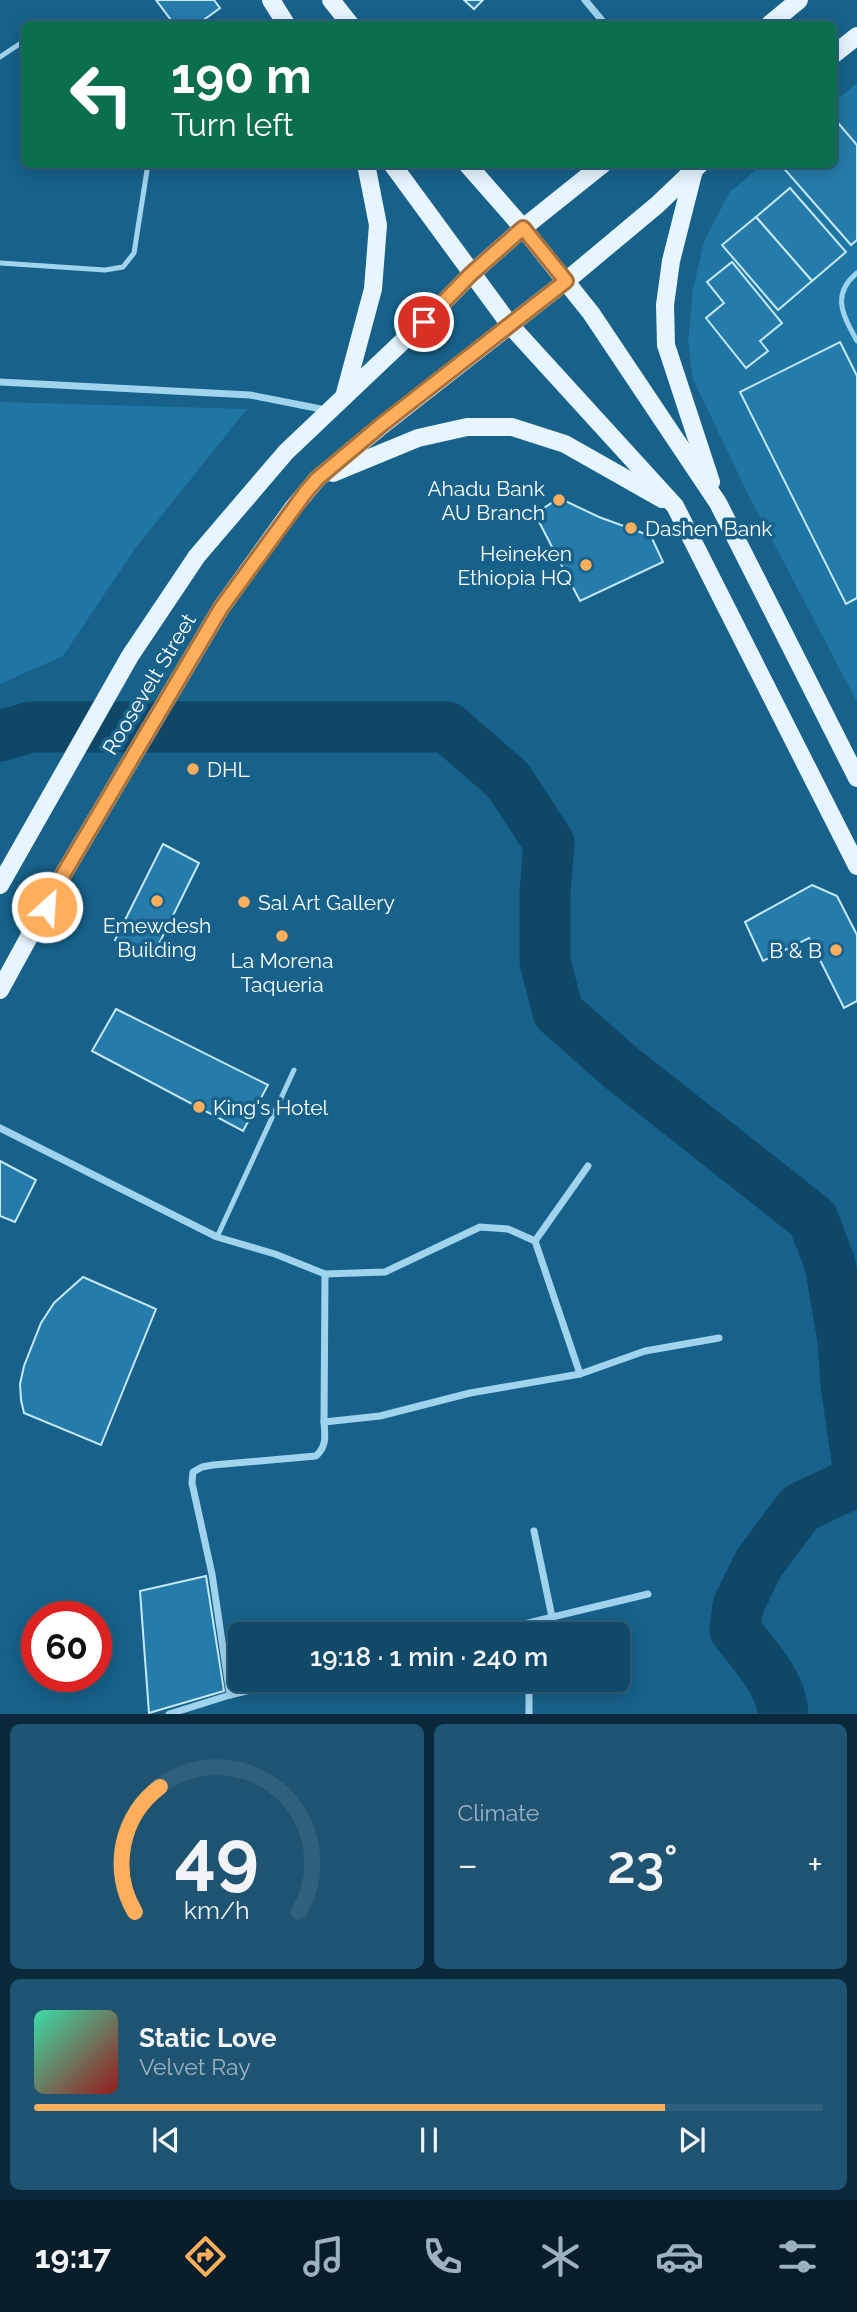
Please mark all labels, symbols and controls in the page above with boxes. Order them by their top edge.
text: 190 m [171,47,312,104]
icon: left [56,49,147,140]
text: Turn left [171,106,293,143]
pin [394,292,454,352]
icon: arrive [405,303,443,341]
place label: Ahadu Bank AU Branch [427,476,545,525]
marker: Ahadu Bank AU Branch [551,492,567,508]
place label: Dashen Bank [645,516,773,541]
marker: Dashen Bank [623,520,639,536]
place label: Heineken Ethiopia HQ [457,541,572,590]
marker: Heineken Ethiopia HQ [578,557,594,573]
street label: Roosevelt Street [97,609,201,759]
place label: DHL [207,757,250,782]
marker: DHL [185,761,201,777]
position arrow [10,870,84,944]
place label: Sal Art Gallery [258,890,395,915]
marker: Emewdesh Building [149,893,165,909]
marker: Sal Art Gallery [236,894,252,910]
place label: Emewdesh Building [103,913,211,962]
marker: La Morena Taqueria [274,928,290,944]
place label: B & B [769,938,822,963]
marker: B & B [828,942,844,958]
place label: La Morena Taqueria [231,948,333,997]
place label: King's Hotel [213,1095,329,1120]
marker: King's Hotel [191,1099,207,1115]
speed limit sign: 60 [21,1601,112,1692]
text: 19:18 · 1 min · 240 m [310,1642,548,1672]
text: Climate [458,1799,539,1826]
text: 49 [175,1815,259,1900]
text: 23° [607,1834,678,1895]
text: − [458,1842,478,1887]
text: + [807,1842,823,1887]
text: km/h [184,1895,250,1925]
text: Static Love [139,2023,277,2053]
text: Velvet Ray [139,2053,251,2080]
icon: previous [147,2121,185,2159]
icon: pause [410,2121,448,2159]
icon: next [673,2121,711,2159]
icon: directions [181,2232,230,2281]
icon: music [299,2232,348,2281]
icon: phone [418,2232,467,2281]
icon: climate [536,2232,585,2281]
icon: car [655,2232,704,2281]
icon: filters [773,2232,822,2281]
text: 19:17 [35,2238,111,2275]

